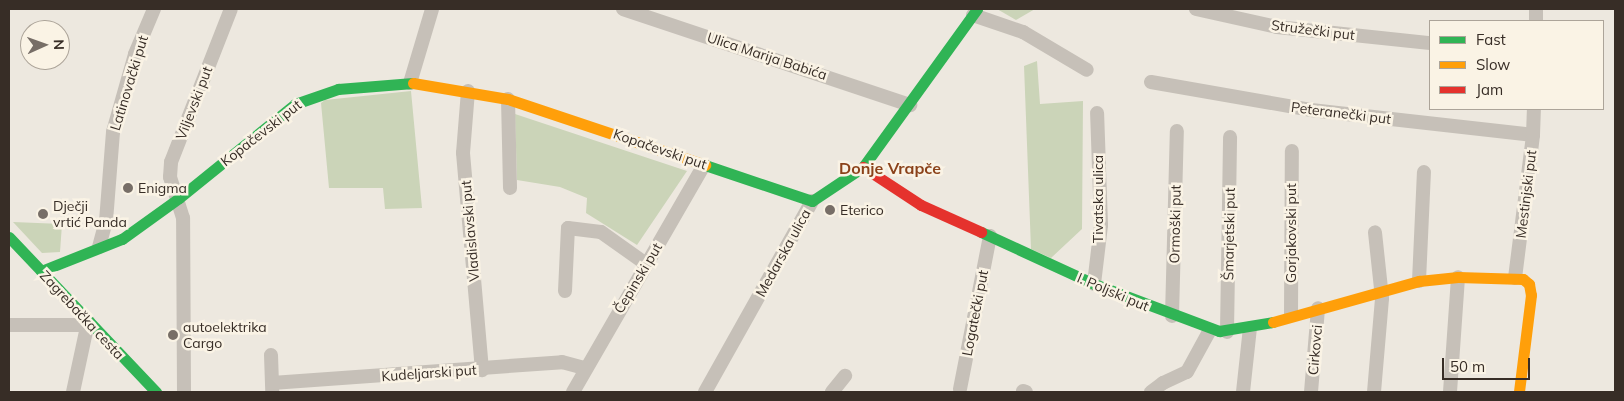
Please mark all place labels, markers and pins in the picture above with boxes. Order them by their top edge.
place label: Enigma [138,180,187,196]
marker: Enigma [122,182,134,194]
place label: Dječji vrtić Panda [53,198,127,230]
place label: Eterico [840,202,884,218]
marker: Eterico [824,204,836,216]
marker: Dječji vrtić Panda [37,208,49,220]
place label: autoelektrika Cargo [183,319,267,352]
marker: autoelektrika Cargo [167,329,179,341]

